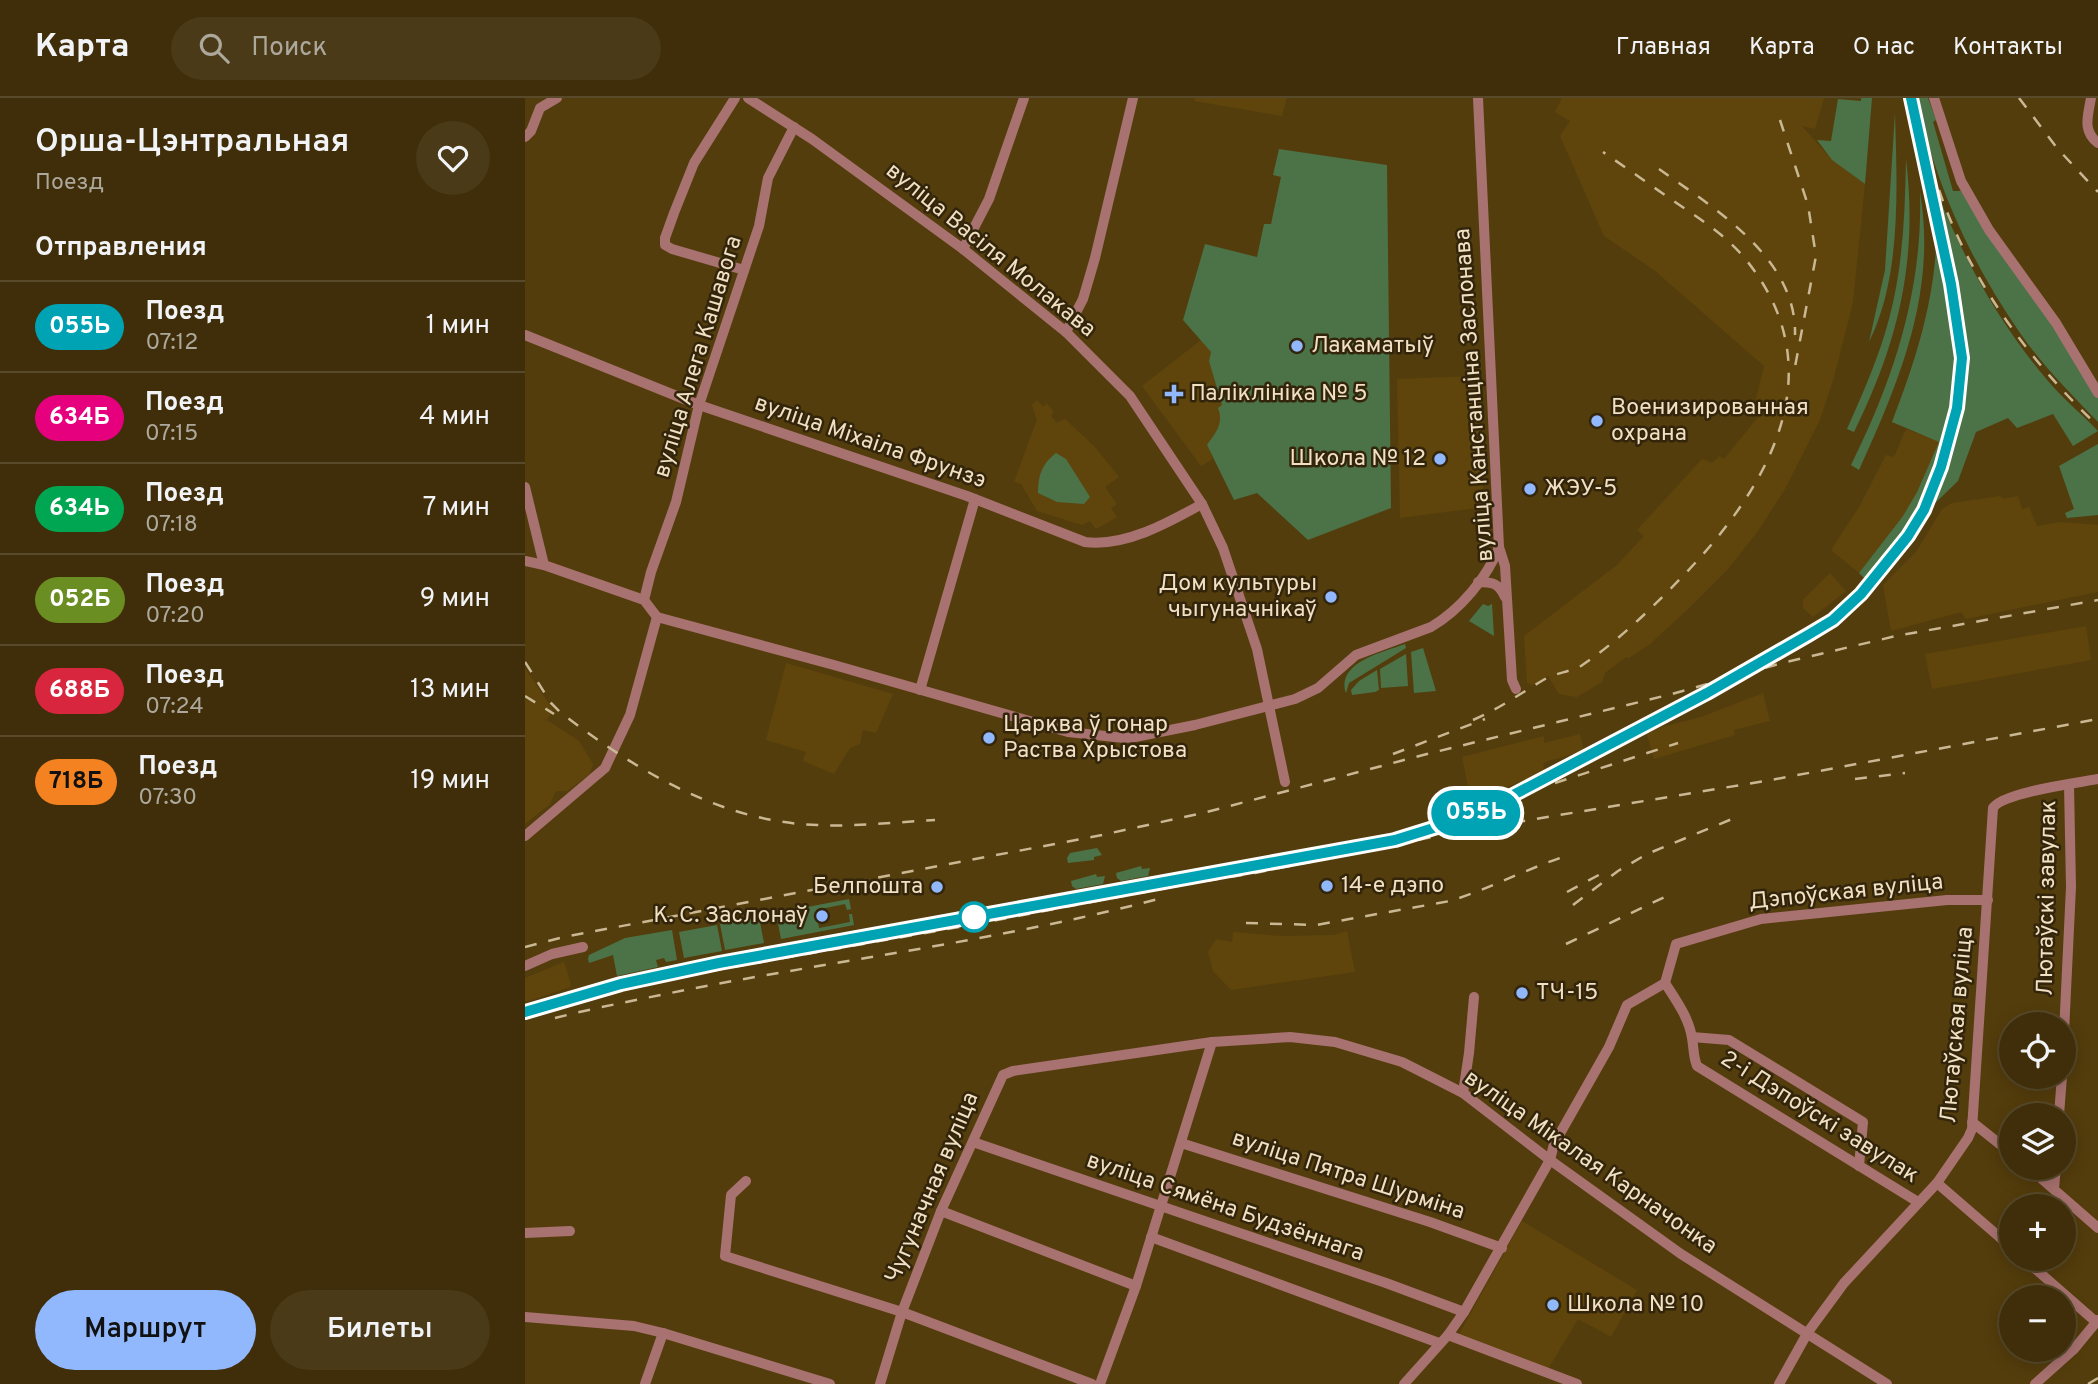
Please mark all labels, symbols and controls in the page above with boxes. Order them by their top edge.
search box [171,17,661,80]
text: Карта [35,27,129,69]
icon: search [195,29,233,67]
text: Поиск [251,32,327,65]
text: Главная [1616,33,1711,63]
text: Карта [1749,33,1815,63]
text: О нас [1853,33,1915,63]
text: Контакты [1953,33,2063,63]
button: heart [416,121,490,195]
text: Орша-Цэнтральная [35,122,349,164]
street label: вуліца Васіля Молакава [879,157,1101,345]
text: Поезд [35,169,104,198]
street label: вуліца Канстанціна Заслонава [1449,227,1501,563]
text: Отправления [35,232,207,265]
street label: вуліца Алега Кашавога [648,233,750,481]
text: Поезд [145,296,224,329]
text: 1 мин [426,310,490,343]
text: 055Ь [49,312,110,342]
text: 07:12 [145,329,198,358]
place label: Лакаматыў [1311,332,1434,361]
marker: Лакаматыў [1289,338,1305,354]
place label: Паліклініка № 5 [1190,380,1367,409]
marker: Паліклініка № 5 [1164,384,1184,404]
text: Поезд [145,387,224,420]
street label: вуліца Міхаіла Фрунзэ [750,390,990,496]
place label: Военизированная охрана [1611,394,1809,449]
text: 4 мин [419,401,490,434]
text: 634Б [49,403,110,433]
marker: Военизированная охрана [1589,413,1605,429]
text: 07:15 [145,420,198,449]
place label: Школа № 12 [1290,445,1426,474]
marker: Школа № 12 [1432,451,1448,467]
place label: ЖЭУ-5 [1544,475,1617,504]
text: Поезд [145,478,224,511]
marker: ЖЭУ-5 [1522,481,1538,497]
text: 7 мин [423,492,490,525]
text: 634Ь [49,494,110,524]
text: 07:18 [145,511,198,540]
text: Поезд [146,569,224,602]
place label: Дом культуры чыгуначнікаў [1159,570,1317,625]
text: 9 мин [420,583,490,616]
text: 052Б [49,585,111,615]
marker: Дом культуры чыгуначнікаў [1323,589,1339,605]
text: 07:20 [146,602,205,631]
text: Поезд [145,660,224,693]
text: 13 мин [410,674,490,707]
text: 688Б [49,676,110,706]
text: 07:24 [145,693,204,722]
place label: Царква ў гонар Раства Хрыстова [1003,711,1187,766]
marker: Царква ў гонар Раства Хрыстова [981,730,997,746]
text: Поезд [138,751,217,784]
text: 19 мин [410,765,490,798]
text: 718Б [49,767,103,797]
text: 07:30 [138,784,197,813]
line badge: 055Ь [1427,790,1525,836]
text: 055Ь [1445,798,1507,828]
street label: Лютаўскі завулак [2032,800,2064,996]
street label: Дэпоўская вуліца [1747,868,1945,918]
place label: 14-е дэпо [1341,872,1444,901]
place label: Белпошта [813,873,923,902]
marker: 14-е дэпо [1319,878,1335,894]
marker: Белпошта [929,879,945,895]
place label: К. С. Заслонаў [653,902,808,931]
unlabelled marker [959,902,989,932]
marker: К. С. Заслонаў [814,908,830,924]
street label: Лютаўская вуліца [1935,926,1981,1124]
place label: ТЧ-15 [1536,979,1598,1008]
marker: ТЧ-15 [1514,985,1530,1001]
map controls [1999,1012,2076,1362]
button: locate [1999,1012,2076,1089]
street label: 2-і Дэпоўскі завулак [1715,1045,1923,1191]
street label: вуліца Мікалая Карначонка [1458,1064,1722,1262]
street label: Чугуначная вуліца [880,1088,986,1288]
button: layers [1999,1103,2076,1180]
street label: вуліца Пятра Шурміна [1228,1125,1468,1227]
street label: вуліца Сямёна Будзённага [1082,1147,1368,1269]
button: + [1999,1194,2076,1271]
button: − [1999,1285,2076,1362]
button: Маршрут [35,1290,256,1370]
button: Билеты [270,1290,490,1370]
place label: Школа № 10 [1567,1291,1704,1320]
marker: Школа № 10 [1545,1297,1561,1313]

